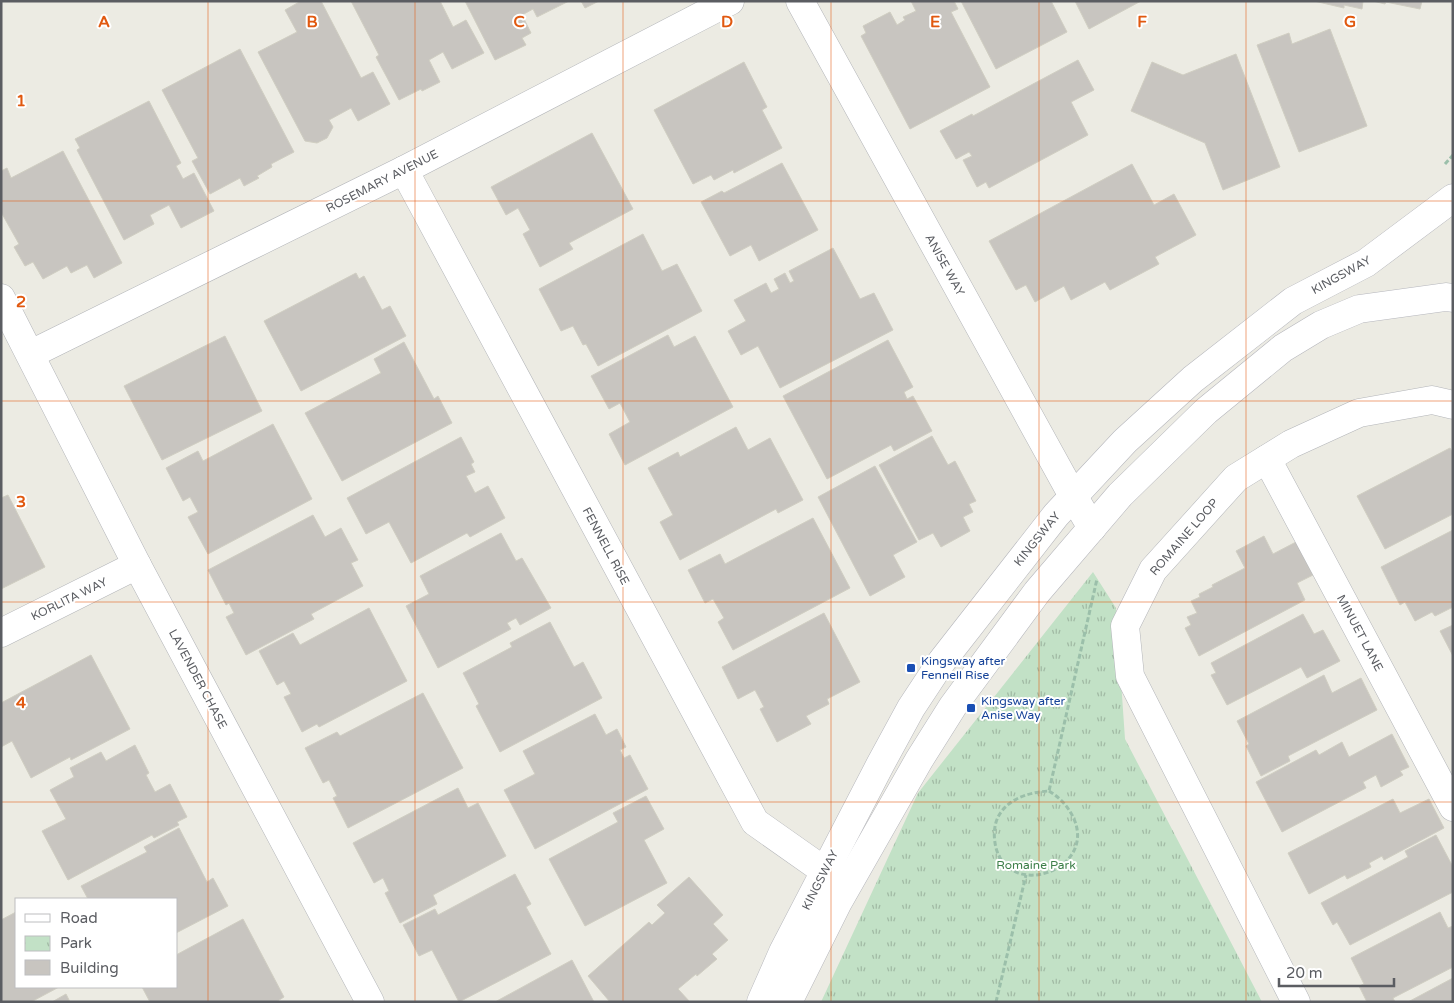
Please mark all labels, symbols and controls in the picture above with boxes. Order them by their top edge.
text: A [98,12,110,32]
text: B [306,12,318,32]
text: C [513,12,525,32]
text: D [721,12,733,32]
text: E [930,12,940,32]
text: F [1137,12,1147,32]
text: G [1344,12,1356,32]
text: 1 [16,91,26,111]
street label: ROSEMARY AVENUE [324,146,441,215]
street label: ANISE WAY [922,232,968,299]
street label: KINGSWAY [1309,253,1373,297]
text: 2 [16,292,26,312]
text: 3 [16,492,26,512]
street label: ROMAINE LOOP [1147,496,1221,578]
street label: FENNELL RISE [580,505,632,587]
street label: KINGSWAY [1011,509,1063,569]
street label: KORLITA WAY [29,574,110,623]
street label: MINUET LANE [1334,592,1386,674]
street label: LAVENDER CHASE [166,627,230,731]
place label: Kingsway after Fennell Rise [921,654,1006,682]
marker: Kingsway after Fennell Rise [905,662,917,674]
text: 4 [16,693,26,713]
place label: Kingsway after Anise Way [981,694,1066,722]
marker: Kingsway after Anise Way [965,702,977,714]
street label: KINGSWAY [799,847,841,912]
park label: Romaine Park [996,858,1076,872]
legend [15,898,178,988]
text: Road [60,909,98,927]
text: Park [60,934,92,952]
scale bar [1279,956,1394,988]
text: Building [60,959,119,977]
text: 20 m [1286,964,1323,982]

